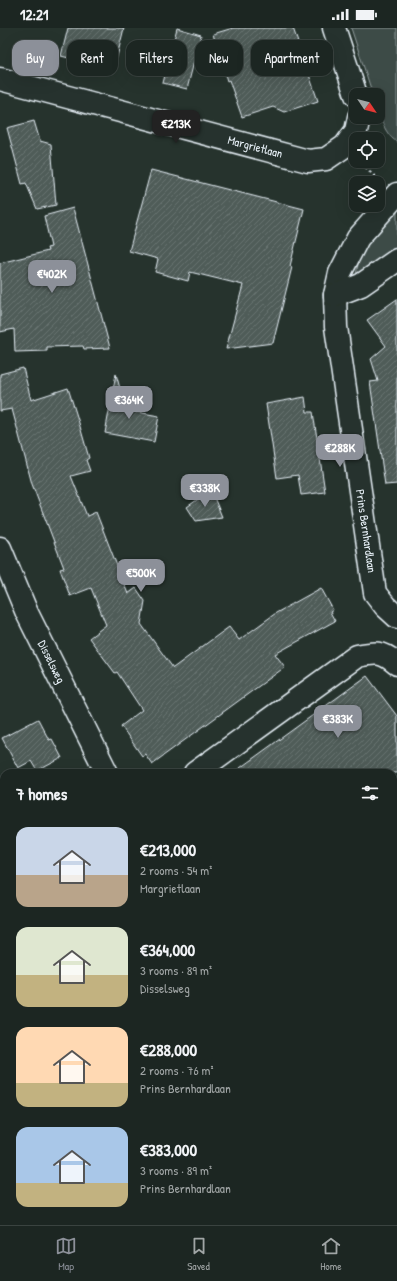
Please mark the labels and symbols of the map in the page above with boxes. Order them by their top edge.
north arrow [349,88,385,124]
pin: €213K [148,110,204,144]
street label: Margrietlaan [226,131,285,162]
pin: €402K [24,260,80,294]
pin: €364K [101,386,157,420]
pin: €288K [312,434,368,468]
pin: €338K [177,474,233,508]
street label: Prins Bernhardlaan [352,488,381,574]
pin: €500K [113,559,169,593]
street label: Disselsweg [34,637,70,686]
pin: €383K [310,705,366,739]

